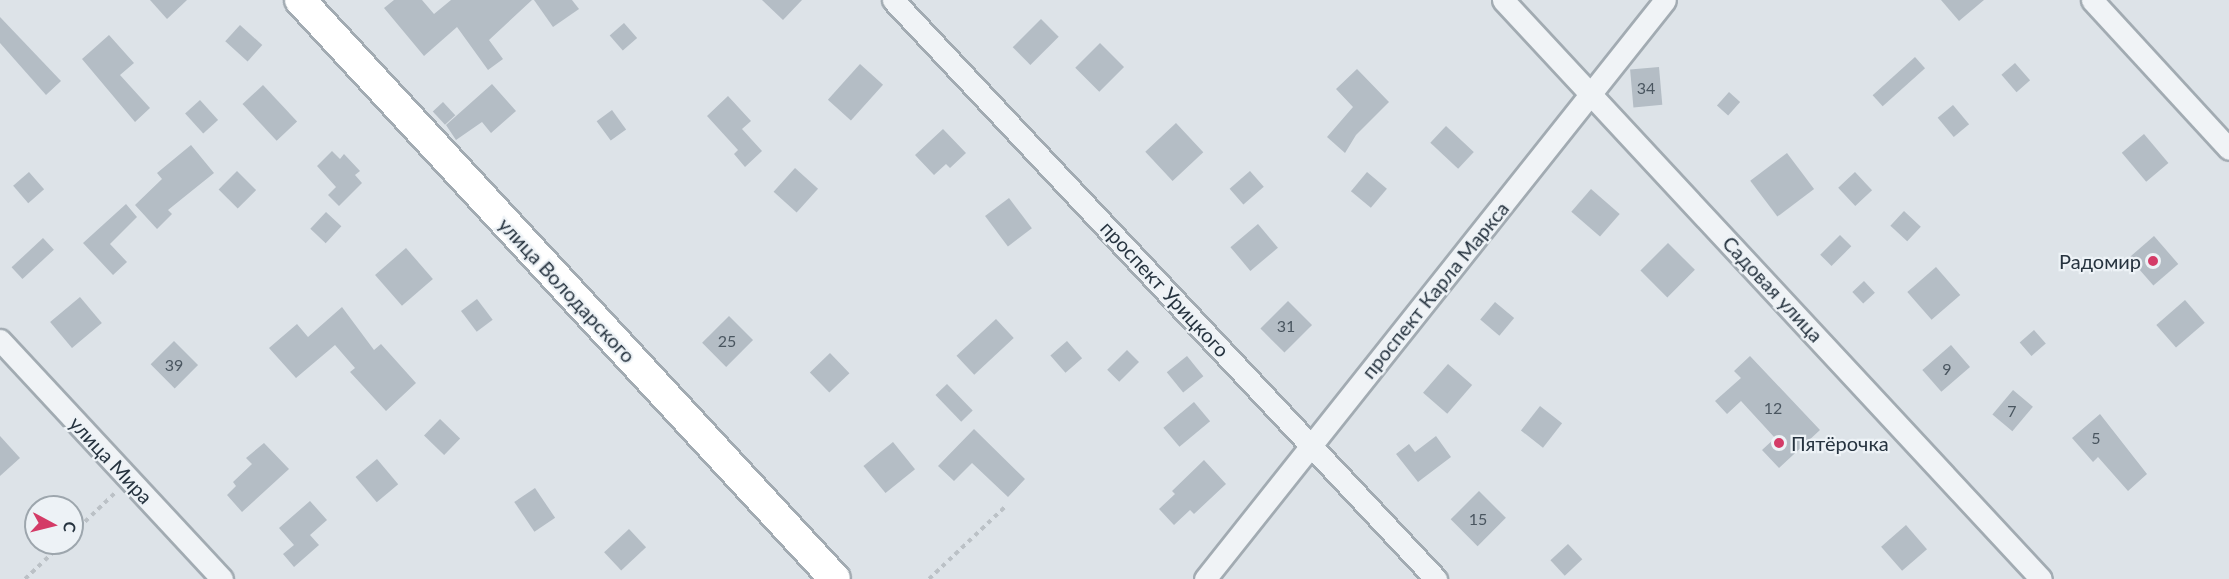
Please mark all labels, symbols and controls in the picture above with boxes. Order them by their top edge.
house number: 34 [1637,78,1655,98]
street label: проспект Карла Маркса [1356,197,1514,383]
street label: улица Володарского [494,212,640,368]
street label: проспект Урицкого [1096,216,1234,362]
street label: Садовая улица [1718,231,1828,347]
place label: Радомир [2059,249,2141,273]
marker: Радомир [2146,254,2160,268]
house number: 31 [1277,316,1295,336]
house number: 25 [718,331,736,351]
house number: 39 [165,355,183,375]
house number: 9 [1942,359,1952,379]
house number: 12 [1764,398,1782,418]
house number: 7 [2007,401,2017,421]
street label: улица Мира [64,411,158,509]
house number: 5 [2091,428,2101,448]
place label: Пятёрочка [1791,431,1889,455]
marker: Пятёрочка [1772,436,1786,450]
north arrow [24,495,84,555]
house number: 15 [1469,509,1487,529]
text: С [60,521,80,533]

